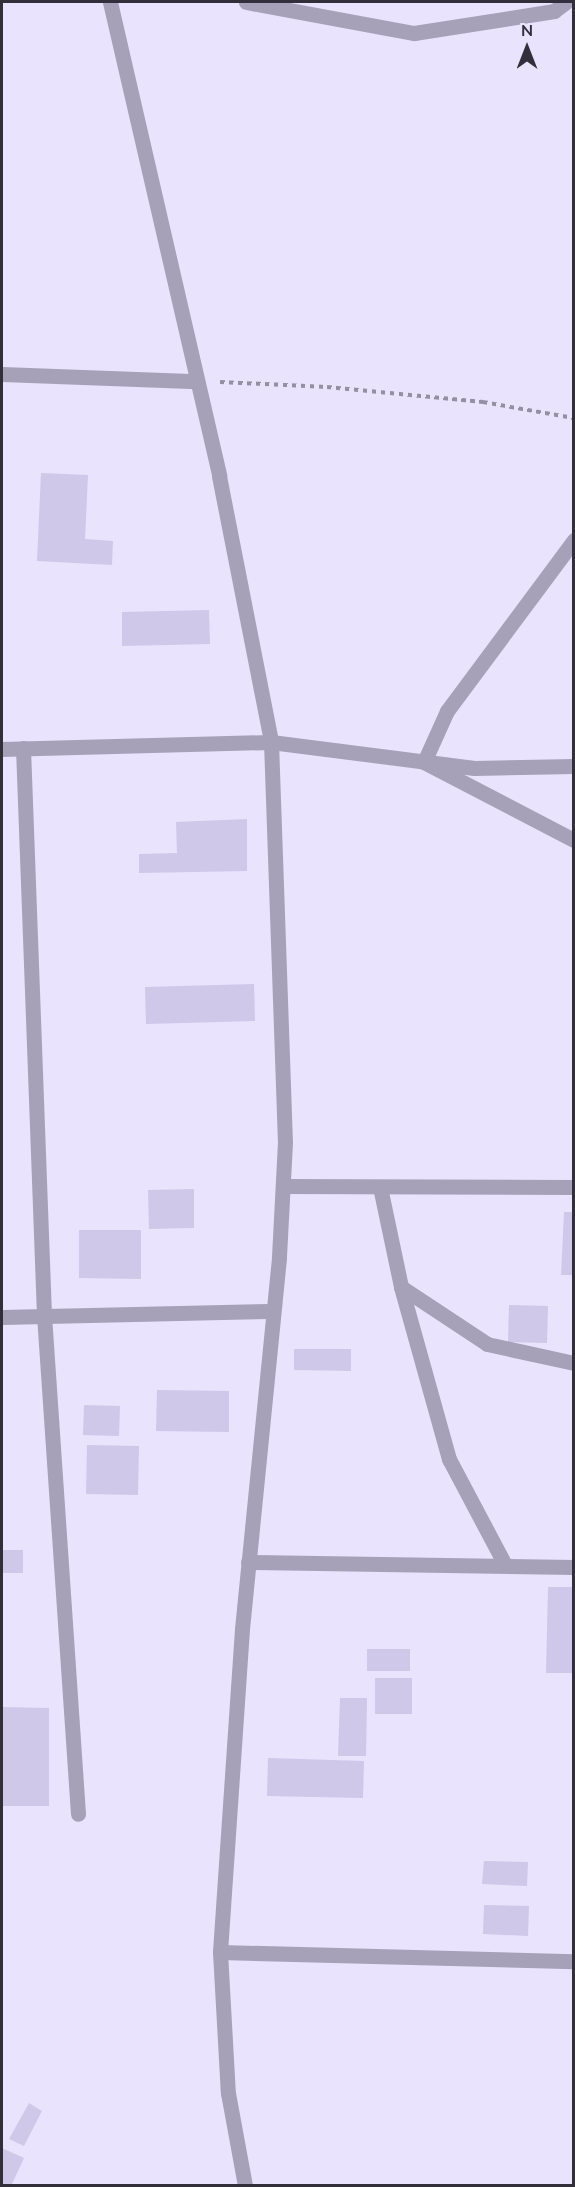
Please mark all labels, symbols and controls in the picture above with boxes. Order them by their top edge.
north arrow [497,18,557,78]
text: N [521,20,533,40]

